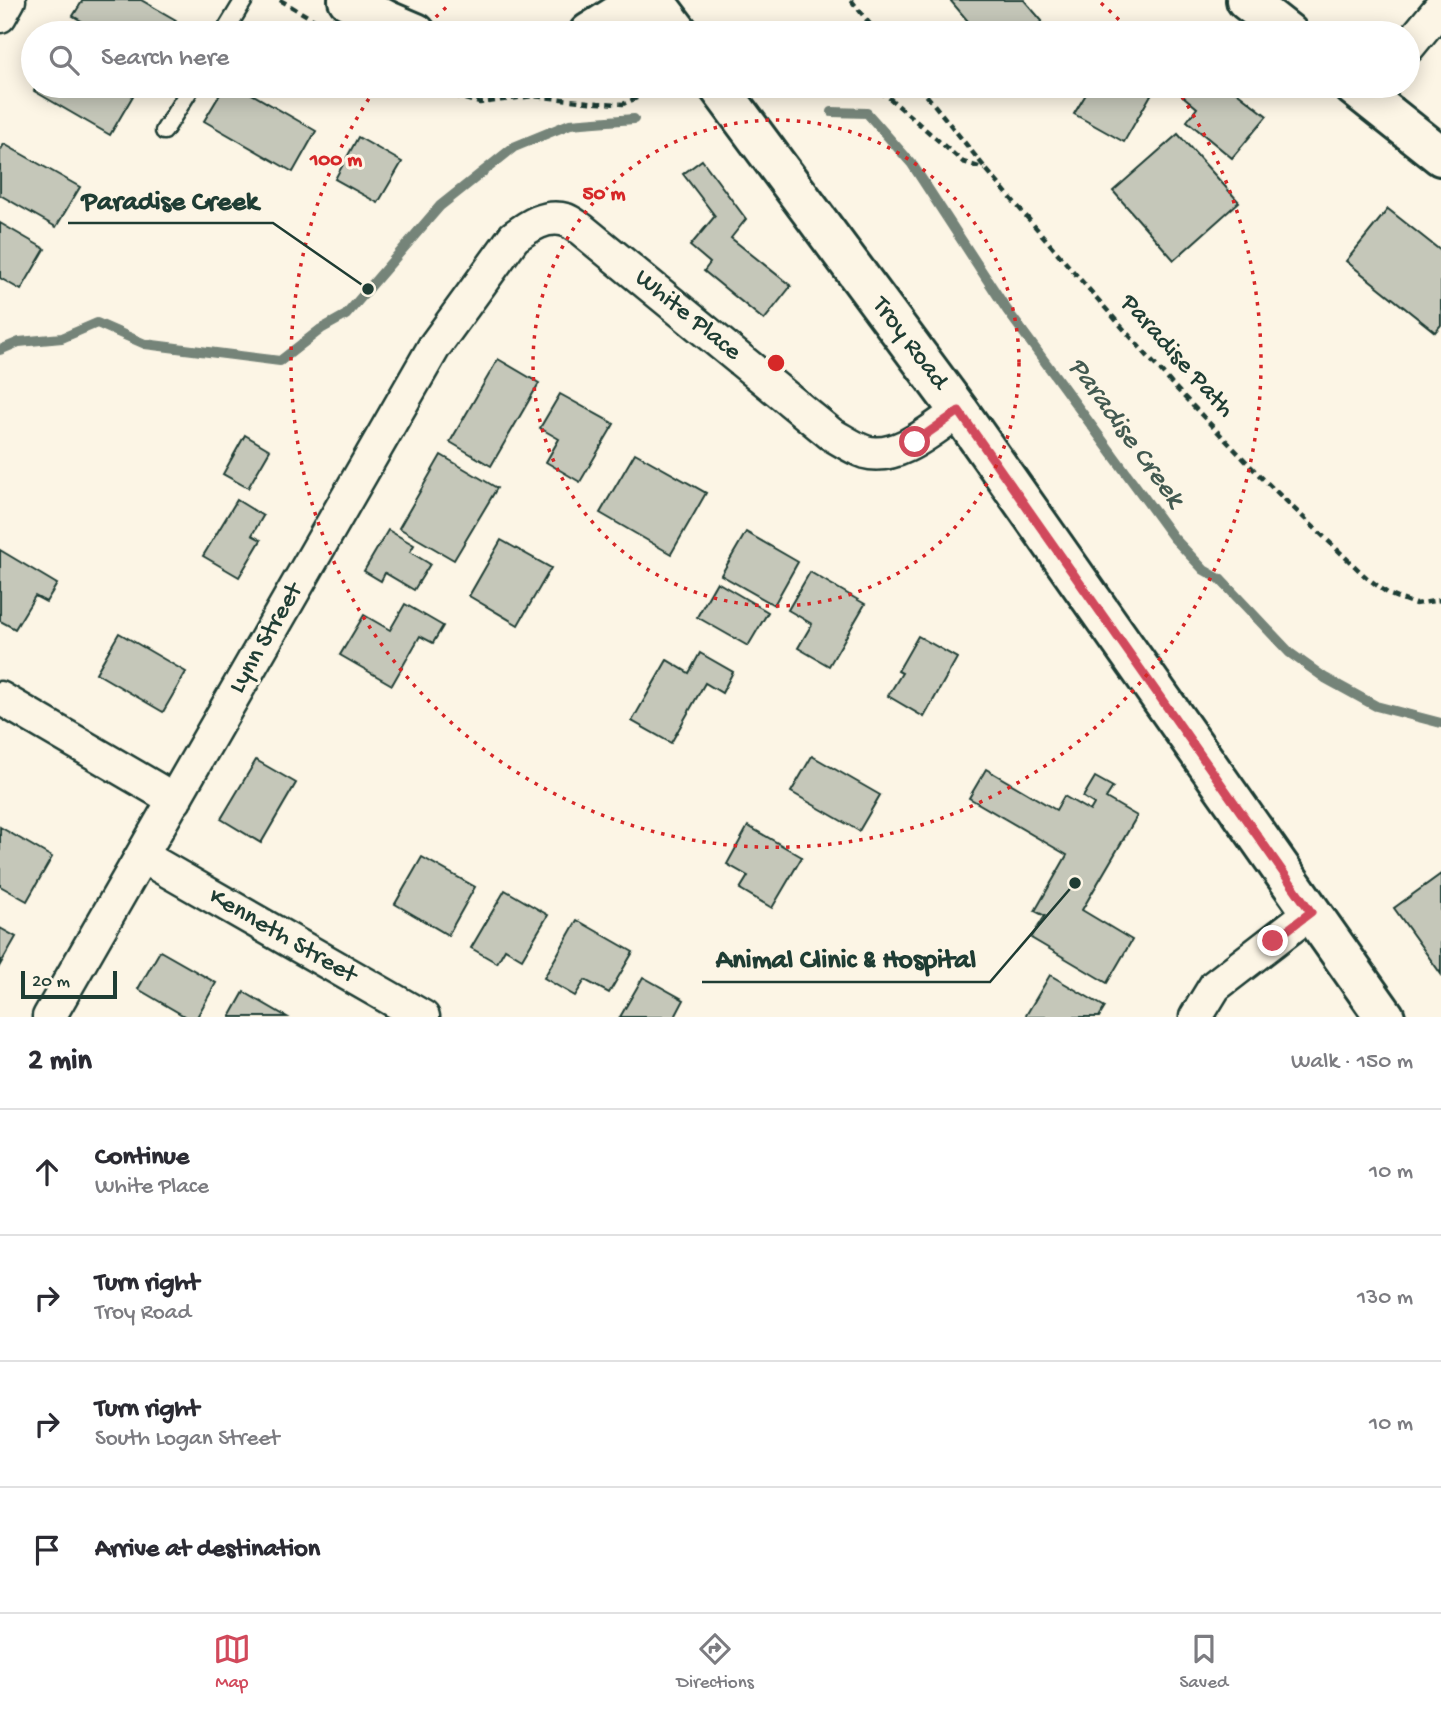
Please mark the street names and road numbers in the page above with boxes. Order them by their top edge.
street label: White Place [627,263,747,369]
street label: Paradise Path [1112,288,1240,425]
street label: Troy Road [863,290,955,398]
street label: Lynn Street [223,576,312,700]
street label: Kenneth Street [202,882,364,993]

